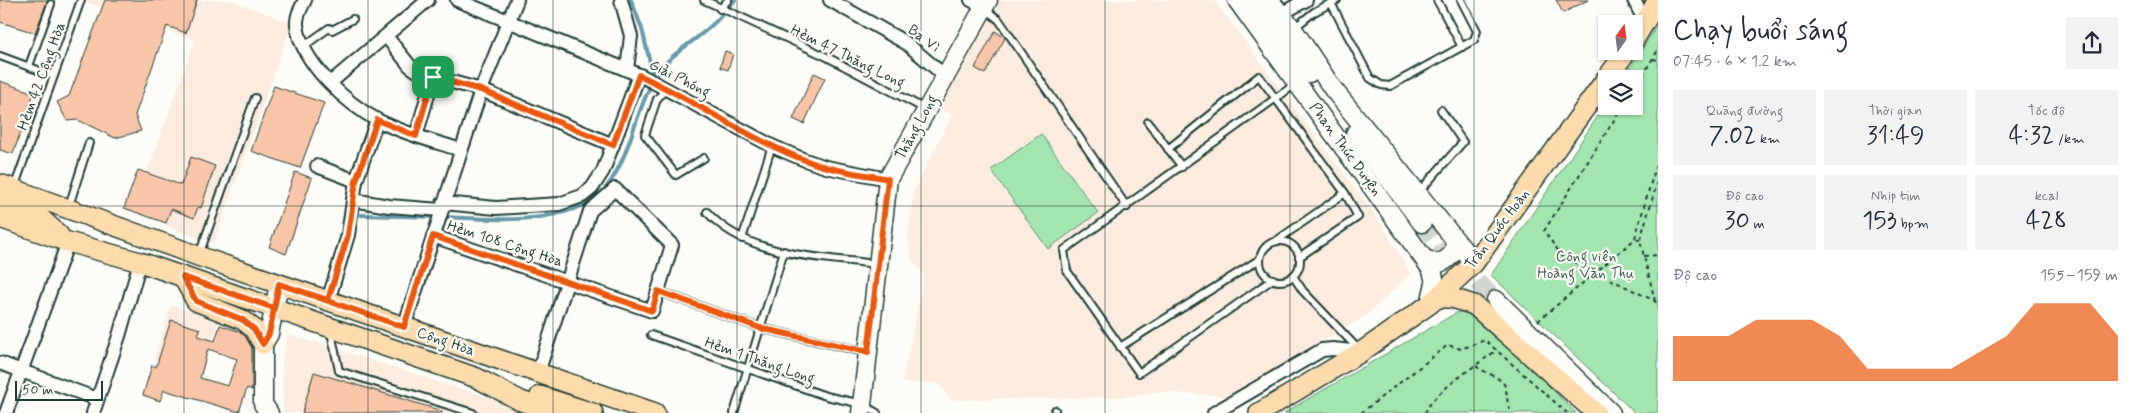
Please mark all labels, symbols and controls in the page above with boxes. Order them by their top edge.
text: Chạy buổi sáng [1673,13,1849,50]
north arrow [1598,15,1642,60]
map controls [1598,15,1643,115]
button: share [2066,17,2118,69]
street label: Hẻm 42 Cộng Hòa [13,19,72,134]
street label: Hẻm 47 Thăng Long [787,20,908,94]
street label: Ba Vì [903,20,943,57]
text: 07:45 · 6 × 1.2 km [1673,51,1797,72]
street label: Giải Phóng [645,55,714,104]
pin [412,56,454,98]
icon: arrive [419,63,447,91]
button: layers [1598,70,1643,115]
street label: Thăng Long [891,91,944,164]
street label: Phan Thúc Duyện [1304,99,1386,200]
text: Quãng đường [1706,102,1783,120]
text: Thời gian [1869,102,1922,120]
text: Tốc độ [2028,102,2065,120]
text: 7.02 [1709,120,1756,153]
text: 31:49 [1866,120,1925,153]
text: 4:32 [2008,120,2054,153]
text: km [1756,130,1780,148]
text: /km [2054,130,2085,148]
street label: Trần Quốc Hoàn [1461,185,1535,274]
text: Độ cao [1725,187,1764,205]
text: Nhịp tim [1871,187,1920,205]
text: kcal [2035,187,2058,205]
text: 30 [1724,205,1750,238]
text: 153 [1862,205,1897,238]
text: 428 [2026,205,2067,238]
text: m [1750,215,1765,233]
text: bpm [1897,215,1929,233]
street label: Hẻm 108 Cộng Hòa [444,216,565,273]
park label: Công viên Hoàng Văn Thụ [1537,247,1635,285]
text: Độ cao [1673,265,1717,286]
text: 155–159 m [2040,265,2118,286]
street label: Cộng Hòa [414,323,478,362]
street label: Hẻm 1 Thăng Long [701,333,818,390]
scale bar [15,378,102,401]
text: 50 m [22,381,53,399]

